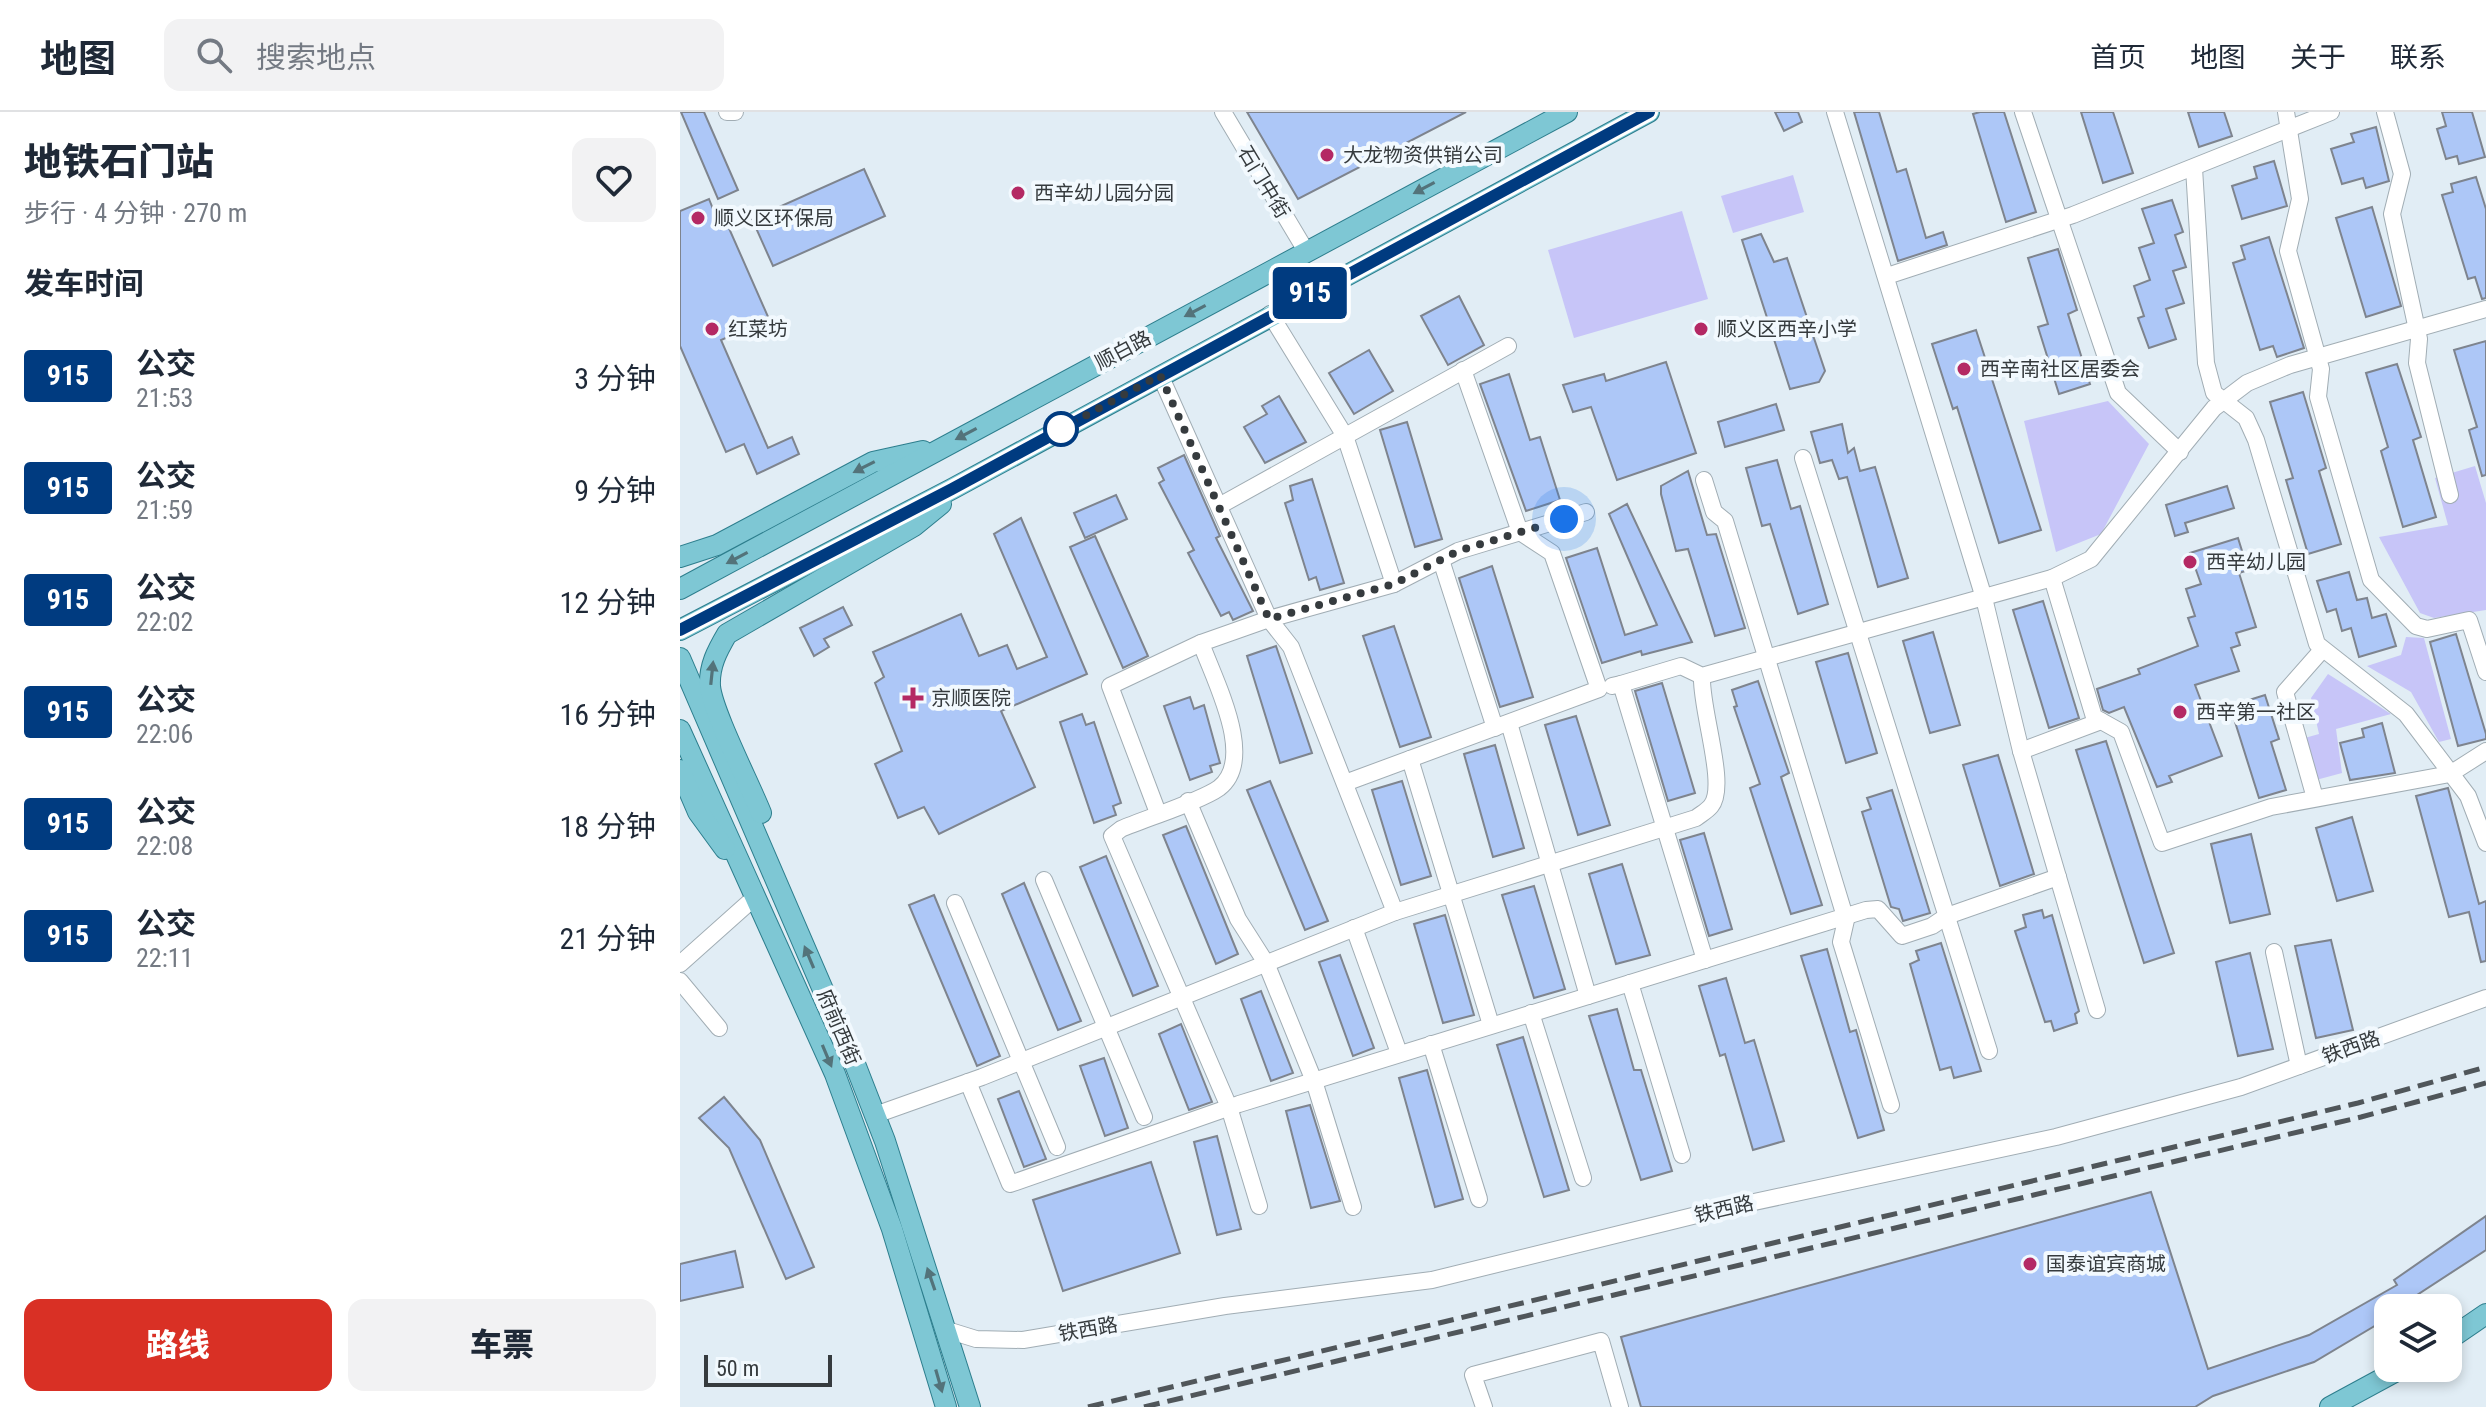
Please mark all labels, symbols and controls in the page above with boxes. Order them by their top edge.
search box [164,19,724,91]
icon: search [192,33,236,77]
text: 地图 [40,37,116,81]
text: 搜索地点 [256,40,376,75]
text: 首页 [2090,41,2146,74]
text: 地图 [2190,41,2246,74]
text: 关于 [2290,41,2346,74]
text: 联系 [2390,41,2446,74]
button: heart [572,138,656,222]
text: 地铁石门站 [24,140,214,184]
street label: 石门中街 [1233,142,1295,222]
place label: 大龙物资供销公司 [1343,143,1503,167]
marker: 大龙物资供销公司 [1318,146,1336,164]
place label: 西辛幼儿园分园 [1034,181,1174,205]
one-way arrow [1413,181,1435,195]
marker: 西辛幼儿园分园 [1009,184,1027,202]
text: 步行 · 4 分钟 · 270 m [24,198,247,228]
place label: 顺义区环保局 [714,206,834,230]
marker: 顺义区环保局 [689,209,707,227]
text: 发车时间 [24,266,144,301]
line badge: 915 [1264,267,1356,319]
text: 915 [1289,276,1331,309]
one-way arrow [1184,304,1206,318]
place label: 红菜坊 [728,317,788,341]
place label: 顺义区西辛小学 [1717,317,1857,341]
marker: 红菜坊 [703,320,721,338]
marker: 顺义区西辛小学 [1692,320,1710,338]
street label: 顺白路 [1091,325,1155,375]
text: 公交 [136,346,196,381]
place label: 西辛南社区居委会 [1980,357,2140,381]
text: 915 [47,359,89,392]
marker: 西辛南社区居委会 [1955,360,1973,378]
text: 3 分钟 [574,361,656,396]
text: 21:53 [136,383,193,413]
unlabelled marker [1044,412,1078,446]
one-way arrow [955,427,977,441]
text: 公交 [136,458,196,493]
one-way arrow [852,461,875,474]
text: 915 [47,471,89,504]
text: 9 分钟 [574,473,656,508]
text: 21:59 [136,495,193,525]
your location [1544,499,1584,539]
place label: 西辛幼儿园 [2206,550,2306,574]
one-way arrow [726,551,749,564]
marker: 西辛幼儿园 [2181,553,2199,571]
text: 公交 [136,570,196,605]
text: 915 [47,583,89,616]
text: 12 分钟 [559,585,656,620]
text: 22:02 [136,607,193,637]
one-way arrow [705,660,718,685]
text: 公交 [136,682,196,717]
place label: 京顺医院 [931,686,1011,710]
marker: 京顺医院 [902,687,924,709]
text: 915 [47,695,89,728]
text: 16 分钟 [559,697,656,732]
place label: 西辛第一社区 [2196,700,2316,724]
marker: 西辛第一社区 [2171,703,2189,721]
text: 22:06 [136,719,193,749]
text: 公交 [136,794,196,829]
text: 915 [47,807,89,840]
text: 18 分钟 [559,809,656,844]
text: 22:08 [136,831,193,861]
text: 公交 [136,906,196,941]
text: 915 [47,919,89,952]
text: 21 分钟 [559,921,656,956]
text: 22:11 [136,943,193,973]
one-way arrow [803,946,816,969]
street label: 府前西街 [812,985,866,1069]
street label: 铁西路 [2319,1025,2383,1069]
one-way arrow [821,1044,834,1068]
street label: 铁西路 [1692,1191,1756,1227]
place label: 国泰谊宾商城 [2046,1252,2166,1276]
marker: 国泰谊宾商城 [2021,1255,2039,1273]
one-way arrow [924,1267,936,1291]
map controls [2374,1294,2462,1382]
button: layers [2374,1294,2462,1382]
button: 路线 [24,1299,332,1391]
button: 车票 [348,1299,656,1391]
street label: 铁西路 [1056,1312,1120,1346]
scale bar [704,1351,832,1387]
text: 50 m [716,1356,759,1381]
one-way arrow [933,1370,946,1394]

